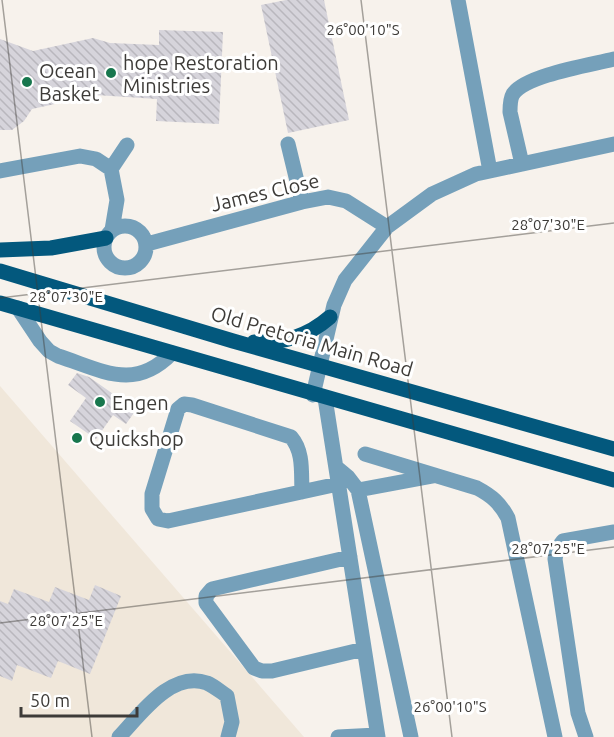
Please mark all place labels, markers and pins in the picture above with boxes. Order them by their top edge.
place label: hope Restoration Ministries [123,51,279,97]
place label: Ocean Basket [39,59,99,105]
marker: hope Restoration Ministries [104,66,118,80]
marker: Ocean Basket [20,75,34,89]
place label: Engen [112,391,169,414]
marker: Engen [93,395,107,409]
place label: Quickshop [89,427,184,450]
marker: Quickshop [70,431,84,445]

